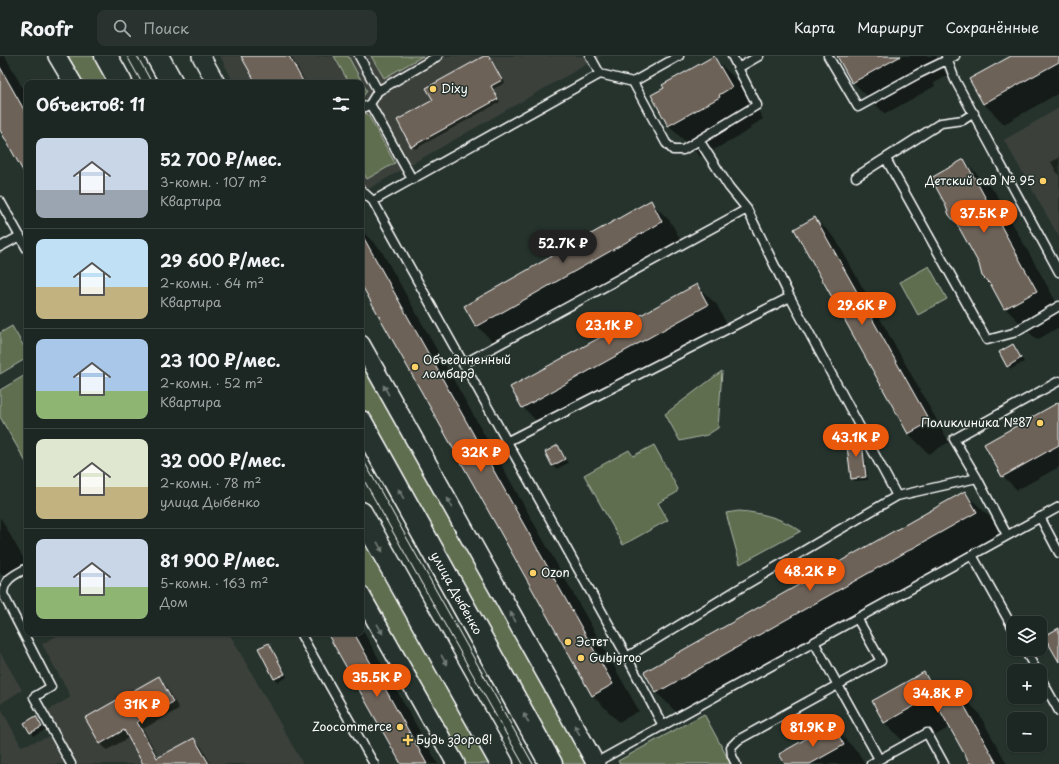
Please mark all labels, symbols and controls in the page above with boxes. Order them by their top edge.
search box [97,10,377,46]
text: Roofr [20,14,73,42]
text: Поиск [143,16,189,39]
icon: search [111,17,133,39]
text: Карта [794,17,835,38]
text: Маршрут [857,17,923,38]
text: Сохранённые [945,17,1039,38]
place label: Dixy [441,79,468,97]
marker: Dixy [428,84,438,94]
text: Объектов: 11 [36,91,145,117]
icon: filters [330,93,352,115]
text: 52 700 ₽/мес. [160,146,282,172]
icon: home [68,154,116,202]
place label: Детский сад № 95 [924,171,1035,189]
text: 3-комн. · 107 m² [160,172,267,191]
marker: Детский сад № 95 [1038,176,1048,186]
text: Квартира [160,191,221,210]
pin: 37.5K ₽ [947,200,1021,234]
text: 37.5K ₽ [959,203,1009,222]
pin: 52.7K ₽ [526,230,600,264]
text: 52.7K ₽ [538,233,588,252]
text: 29 600 ₽/мес. [160,247,285,273]
icon: home [68,255,116,303]
text: 2-комн. · 64 m² [160,273,264,292]
text: Квартира [160,292,221,311]
pin: 29.6K ₽ [825,292,899,326]
text: 29.6K ₽ [837,295,887,314]
pin: 23.1K ₽ [572,312,646,346]
text: 23.1K ₽ [585,315,633,334]
text: 23 100 ₽/мес. [160,347,281,373]
place label: Объединенный ломбард [422,350,511,382]
icon: home [68,355,116,403]
marker: Объединенный ломбард [410,362,420,372]
text: 2-комн. · 52 m² [160,373,263,392]
one-way arrow [383,384,390,395]
text: Квартира [160,392,221,411]
place label: Поликлиника №87 [921,413,1032,431]
marker: Поликлиника №87 [1035,418,1045,428]
pin: 43.1K ₽ [819,424,893,458]
text: 43.1K ₽ [832,427,880,446]
pin: 32K ₽ [453,439,509,473]
text: 32K ₽ [461,442,501,461]
text: 32 000 ₽/мес. [160,447,286,473]
icon: home [68,455,116,503]
text: 2-комн. · 78 m² [160,473,262,492]
one-way arrow [398,488,404,500]
text: улица Дыбенко [160,492,260,511]
one-way arrow [446,497,453,509]
one-way arrow [377,541,383,553]
text: 81 900 ₽/мес. [160,547,280,573]
street label: улица Дыбенко [427,548,488,638]
icon: home [68,555,116,603]
pin: 48.2K ₽ [773,558,847,592]
text: 48.2K ₽ [784,561,836,580]
place label: Ozon [541,563,570,581]
marker: Ozon [528,568,538,578]
text: 5-комн. · 163 m² [160,573,269,592]
text: Дом [160,592,188,611]
one-way arrow [510,611,517,622]
map controls [1007,616,1047,752]
button: layers [1007,616,1047,656]
one-way arrow [377,623,384,635]
place label: Эстет [576,632,609,650]
marker: Эстет [563,637,573,647]
place label: Gubigroo [589,648,642,666]
marker: Gubigroo [576,653,586,663]
one-way arrow [440,654,447,666]
pin: 35.5K ₽ [340,664,414,698]
button: + [1007,664,1047,704]
text: 35.5K ₽ [352,667,402,686]
pin: 34.8K ₽ [901,680,975,714]
text: 34.8K ₽ [912,683,964,702]
pin: 31K ₽ [114,691,170,725]
text: 31K ₽ [124,694,160,713]
one-way arrow [522,712,529,724]
button: − [1007,712,1047,752]
pin: 81.9K ₽ [776,714,850,748]
place label: Zoocommerce [312,717,392,735]
text: 81.9K ₽ [790,717,836,736]
marker: Zoocommerce [395,722,405,732]
one-way arrow [573,724,580,736]
place label: Будь здоров! [416,730,492,748]
marker: Будь здоров! [403,735,413,745]

